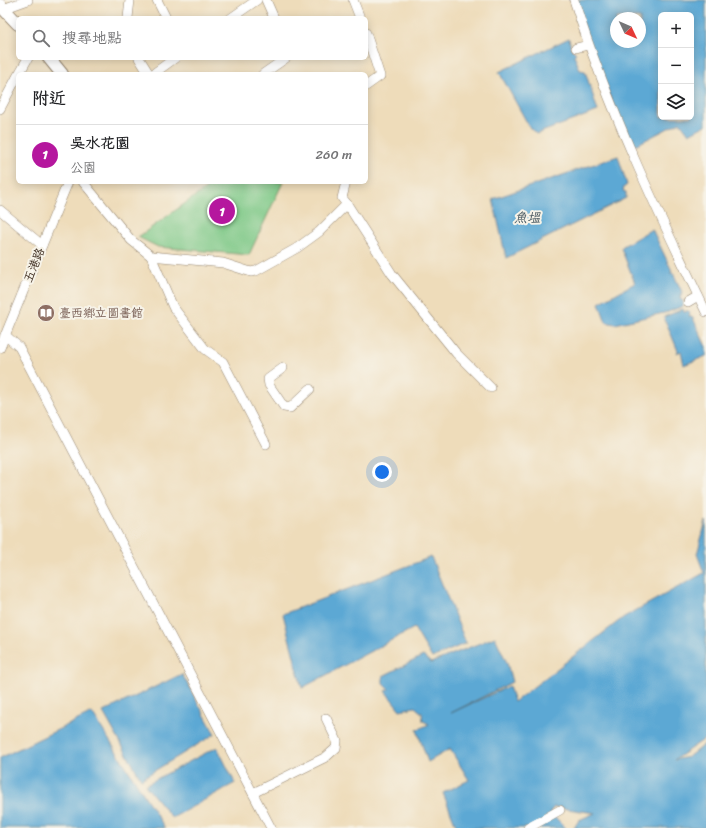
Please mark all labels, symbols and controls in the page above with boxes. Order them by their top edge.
north arrow [610,12,646,48]
map controls [658,12,694,120]
button: + [658,12,694,48]
search box [16,16,368,60]
text: 搜尋地點 [62,25,122,51]
icon: search [30,27,52,49]
button: − [658,48,694,84]
text: 附近 [32,83,66,113]
button: layers [658,84,694,120]
text: 吳水花園 [70,130,130,156]
text: 1 [42,143,48,166]
text: 260 m [316,143,352,166]
text: 公園 [70,156,96,179]
pin: 1 [209,196,235,226]
water label: 魚塭 [514,206,541,229]
street label: 五港路 [17,244,51,286]
place label: 臺西鄉立圖書館 [59,302,143,324]
library icon: 臺西鄉立圖書館 [36,303,56,323]
your location [372,462,392,482]

